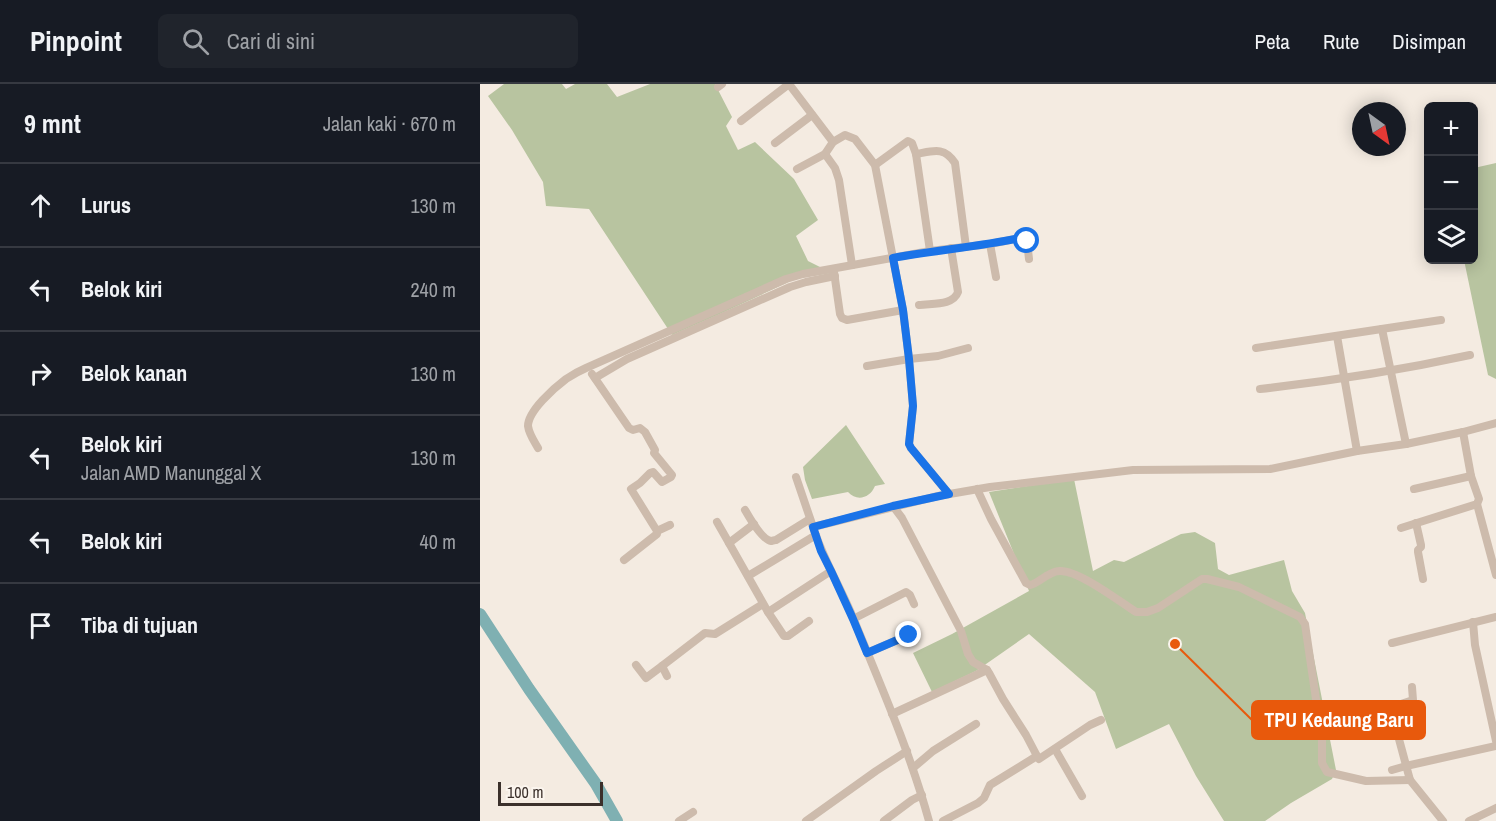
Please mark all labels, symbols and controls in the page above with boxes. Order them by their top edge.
search box [158,14,578,68]
text: Pinpoint [30,22,122,60]
icon: search [179,25,212,58]
text: Cari di sini [227,26,315,56]
text: Peta [1254,27,1290,56]
text: Rute [1323,27,1359,56]
text: Disimpan [1392,27,1466,56]
north arrow [1352,102,1406,156]
map controls [1424,102,1478,264]
button: + [1424,102,1478,156]
text: 9 mnt [24,106,81,141]
text: Jalan kaki · 670 m [323,110,456,137]
button: − [1424,156,1478,210]
icon: ahead [24,189,57,222]
text: Lurus [81,190,131,220]
text: 130 m [410,192,456,219]
button: layers [1424,210,1478,264]
route start [1013,227,1039,253]
icon: left [24,273,57,306]
text: Belok kiri [81,274,162,304]
text: 240 m [410,276,456,303]
icon: right [24,357,57,390]
text: Belok kanan [81,358,187,388]
text: 130 m [410,360,456,387]
text: Belok kiri [81,429,162,459]
icon: left [24,441,57,474]
text: 130 m [410,444,456,471]
text: Jalan AMD Manunggal X [81,459,262,486]
icon: left [24,525,57,558]
text: Belok kiri [81,526,162,556]
text: 40 m [420,528,456,555]
icon: arrive [24,609,57,642]
text: Tiba di tujuan [81,610,198,640]
route end [895,621,921,647]
callout: TPU Kedaung Baru [1252,701,1425,739]
text: TPU Kedaung Baru [1264,706,1414,733]
scale bar [498,779,603,806]
text: 100 m [507,781,543,803]

